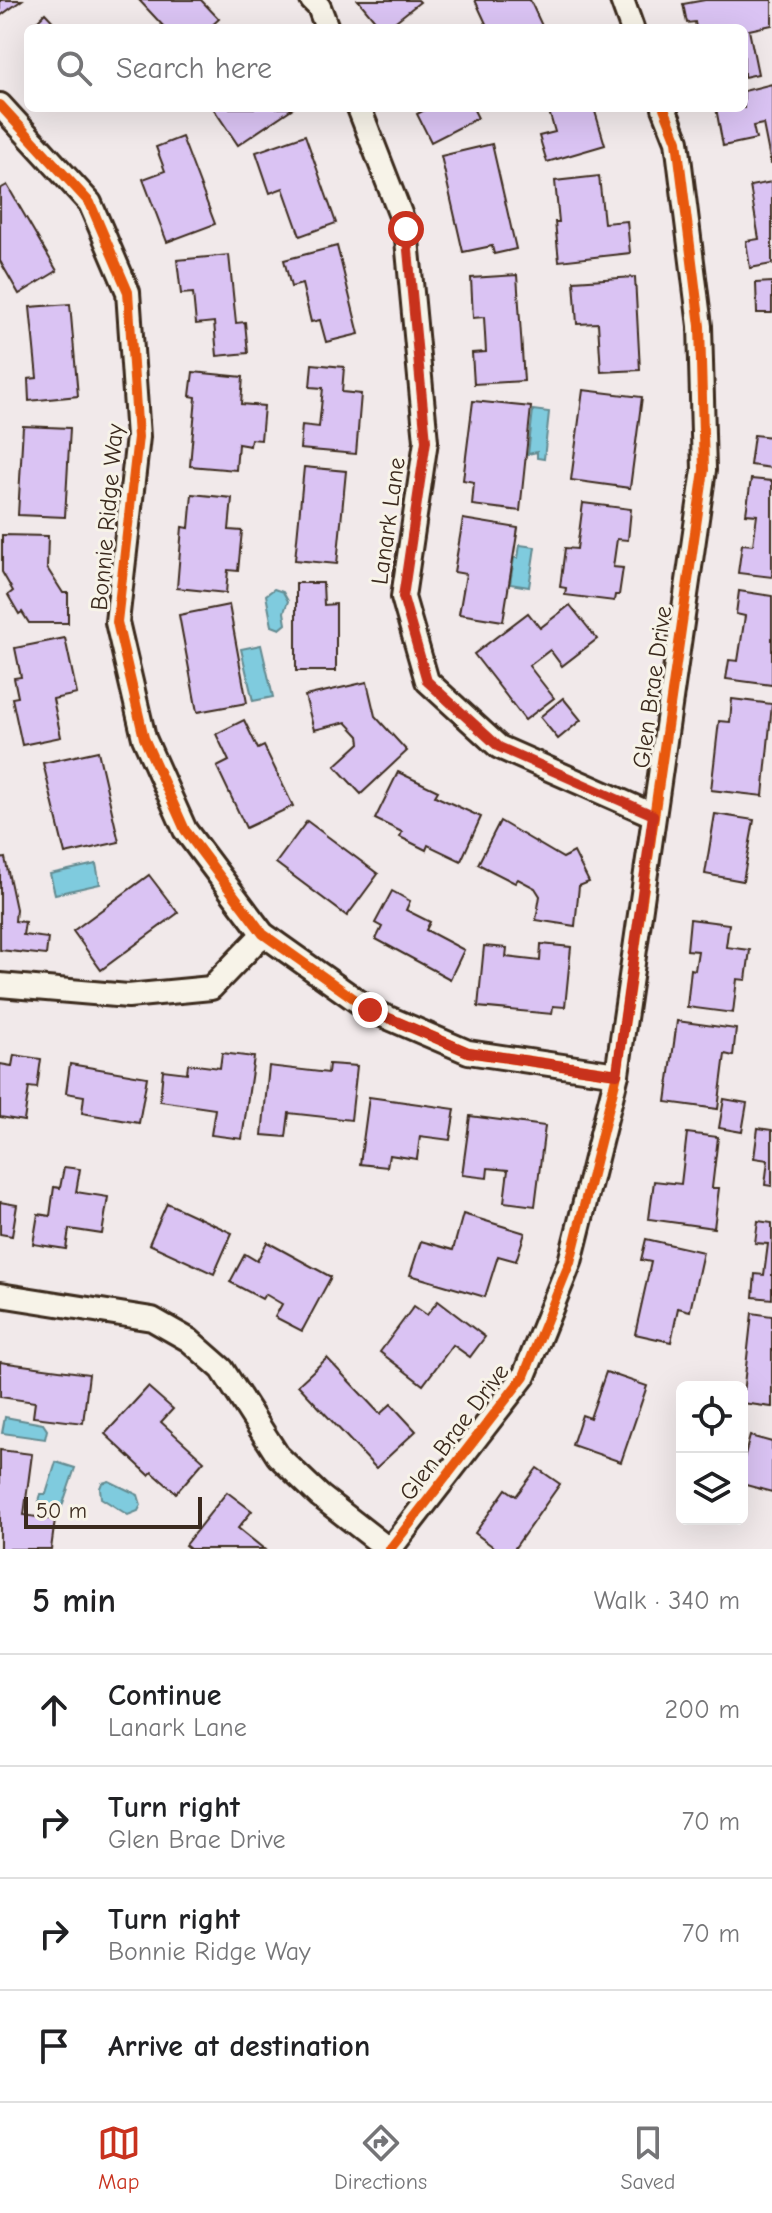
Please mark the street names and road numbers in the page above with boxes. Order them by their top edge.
street label: Bonnie Ridge Way [85,422,129,611]
street label: Lanark Lane [365,456,411,586]
street label: Glen Brae Drive [627,604,677,770]
street label: Glen Brae Drive [394,1358,514,1506]

